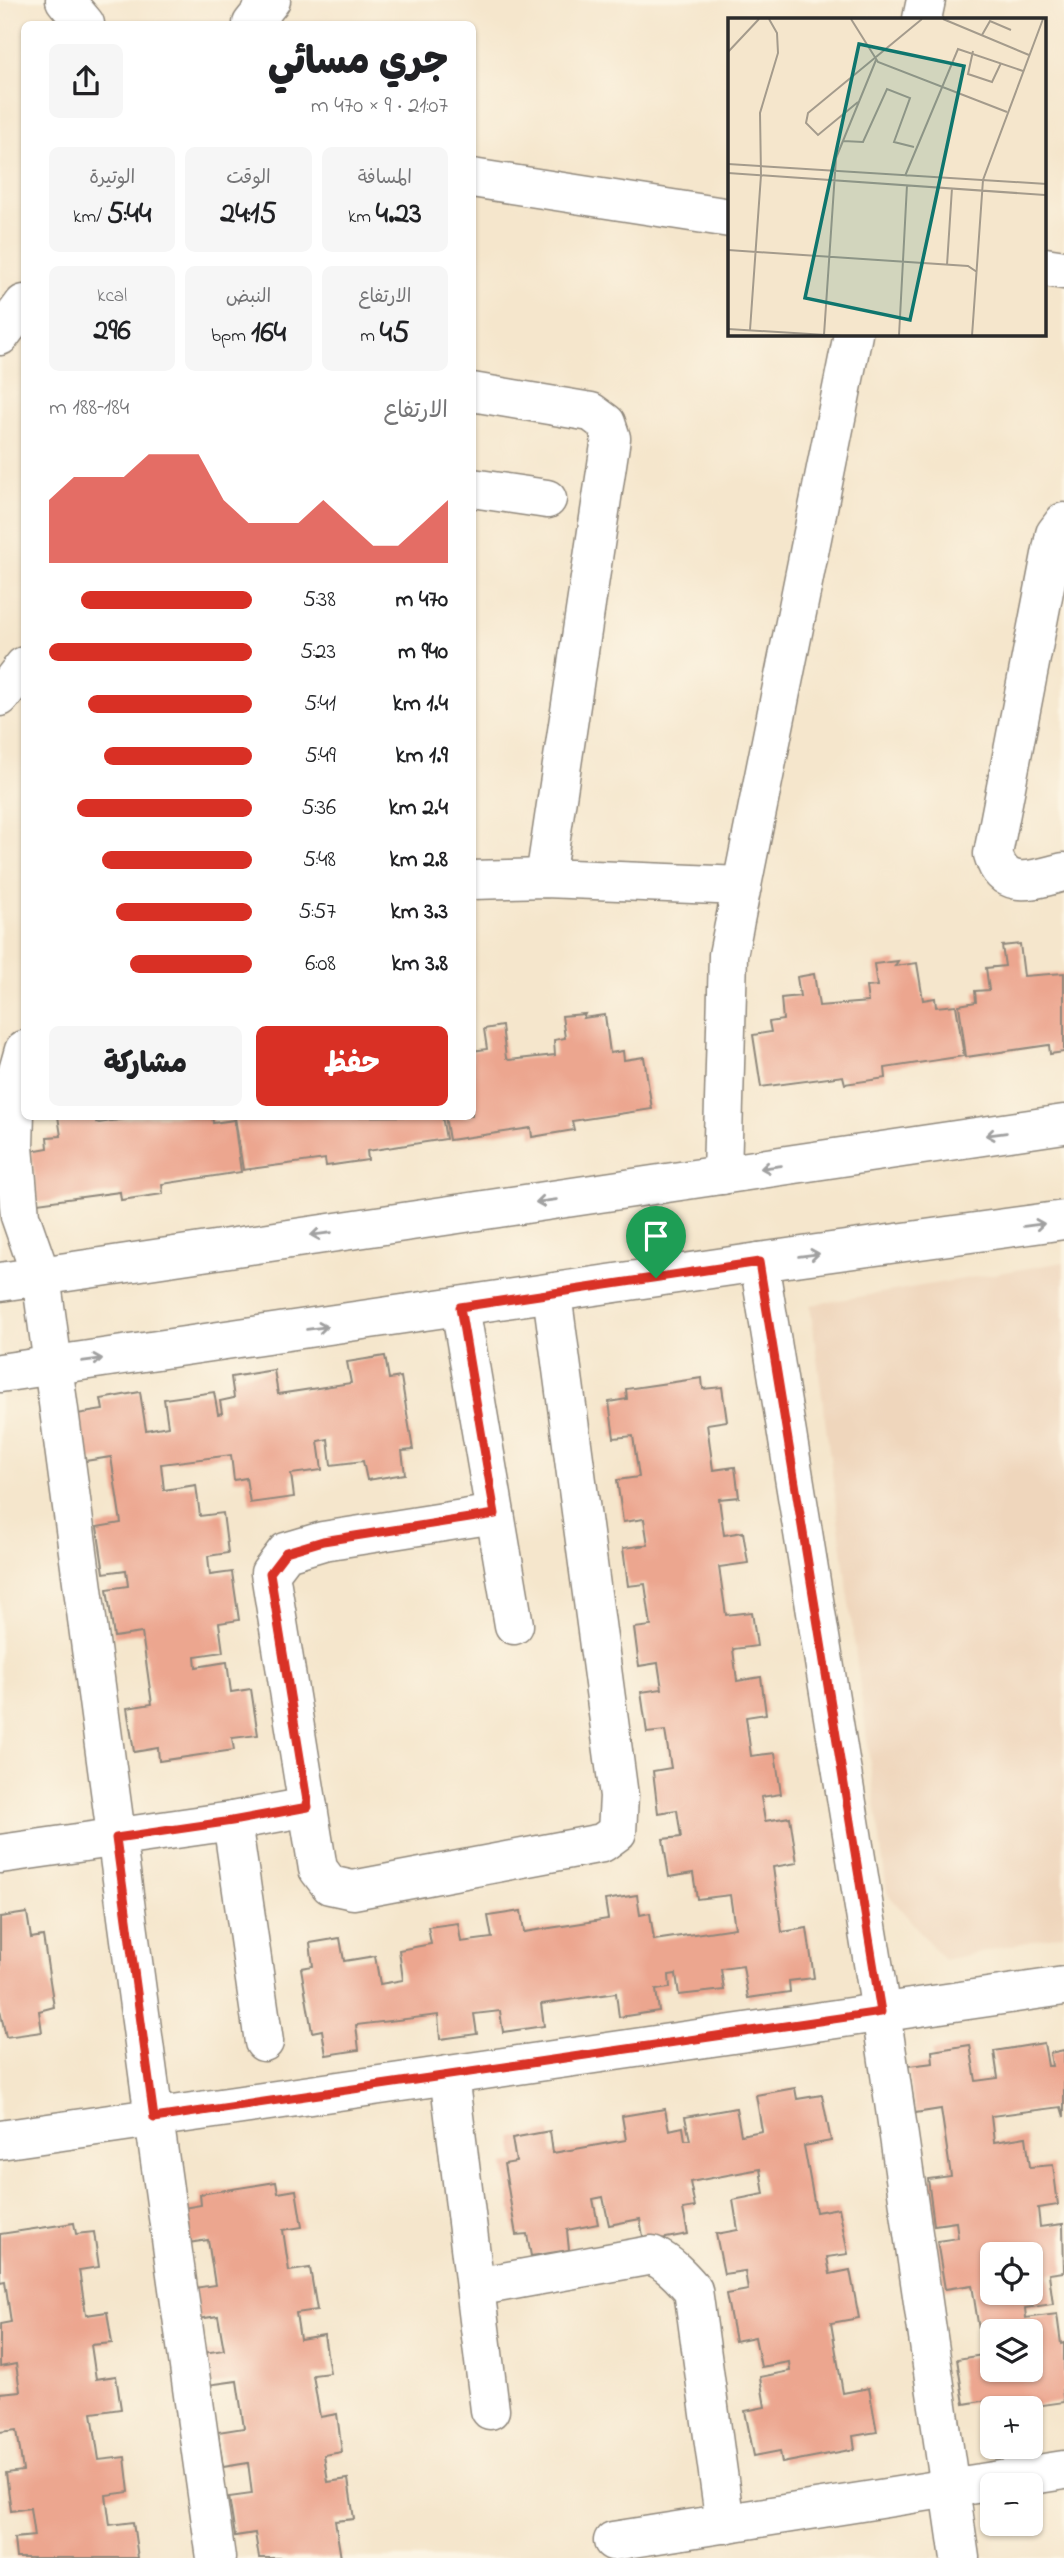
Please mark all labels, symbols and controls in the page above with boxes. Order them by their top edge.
inset map [728,18,1046,336]
text: جري مسائي [268,36,448,92]
button: share [49,44,123,118]
text: 21:07 · 9 × 470 m [311,90,448,123]
text: الوتيرة [89,165,135,192]
text: الوقت [226,165,271,192]
text: المسافة [358,165,412,192]
text: 5:44 [107,193,151,237]
text: 24:15 [220,193,277,237]
text: 4.23 [376,193,422,237]
text: /km [73,204,107,231]
text: km [348,204,376,231]
text: kcal [97,283,127,310]
text: النبض [226,284,271,311]
text: الارتفاع [358,284,411,311]
text: 296 [94,310,131,354]
text: 164 [251,312,286,356]
text: 45 [380,312,409,356]
text: bpm [211,323,251,350]
text: m [360,323,380,350]
text: 184–188 m [49,392,129,425]
text: الارتفاع [384,395,448,428]
text: 5:38 [303,584,336,617]
text: 470 m [396,584,448,617]
text: 5:23 [300,636,336,669]
text: 940 m [398,636,448,669]
text: 5:41 [304,688,336,721]
text: 1.4 km [393,688,448,721]
text: 5:49 [304,740,336,773]
text: 1.9 km [395,740,448,773]
text: 5:36 [301,792,336,825]
text: 2.4 km [389,792,448,825]
text: 5:48 [303,844,336,877]
text: 2.8 km [390,844,448,877]
text: 5:57 [298,896,336,929]
text: 3.3 km [391,896,448,929]
text: 6:08 [305,948,336,981]
text: 3.8 km [391,948,448,981]
button: مشاركة [49,1026,242,1106]
button: حفظ [256,1026,448,1106]
one-way arrow [986,1128,1008,1141]
one-way arrow [761,1161,783,1174]
one-way arrow [536,1195,558,1208]
pin [626,1206,686,1278]
icon: arrive [637,1217,675,1255]
one-way arrow [1022,1218,1045,1231]
one-way arrow [311,1228,333,1241]
one-way arrow [797,1249,820,1262]
one-way arrow [305,1321,328,1334]
one-way arrow [80,1353,103,1366]
map controls [980,2242,1043,2536]
button: locate [980,2242,1043,2305]
button: layers [980,2319,1043,2382]
button: + [980,2396,1043,2459]
button: − [980,2473,1043,2536]

